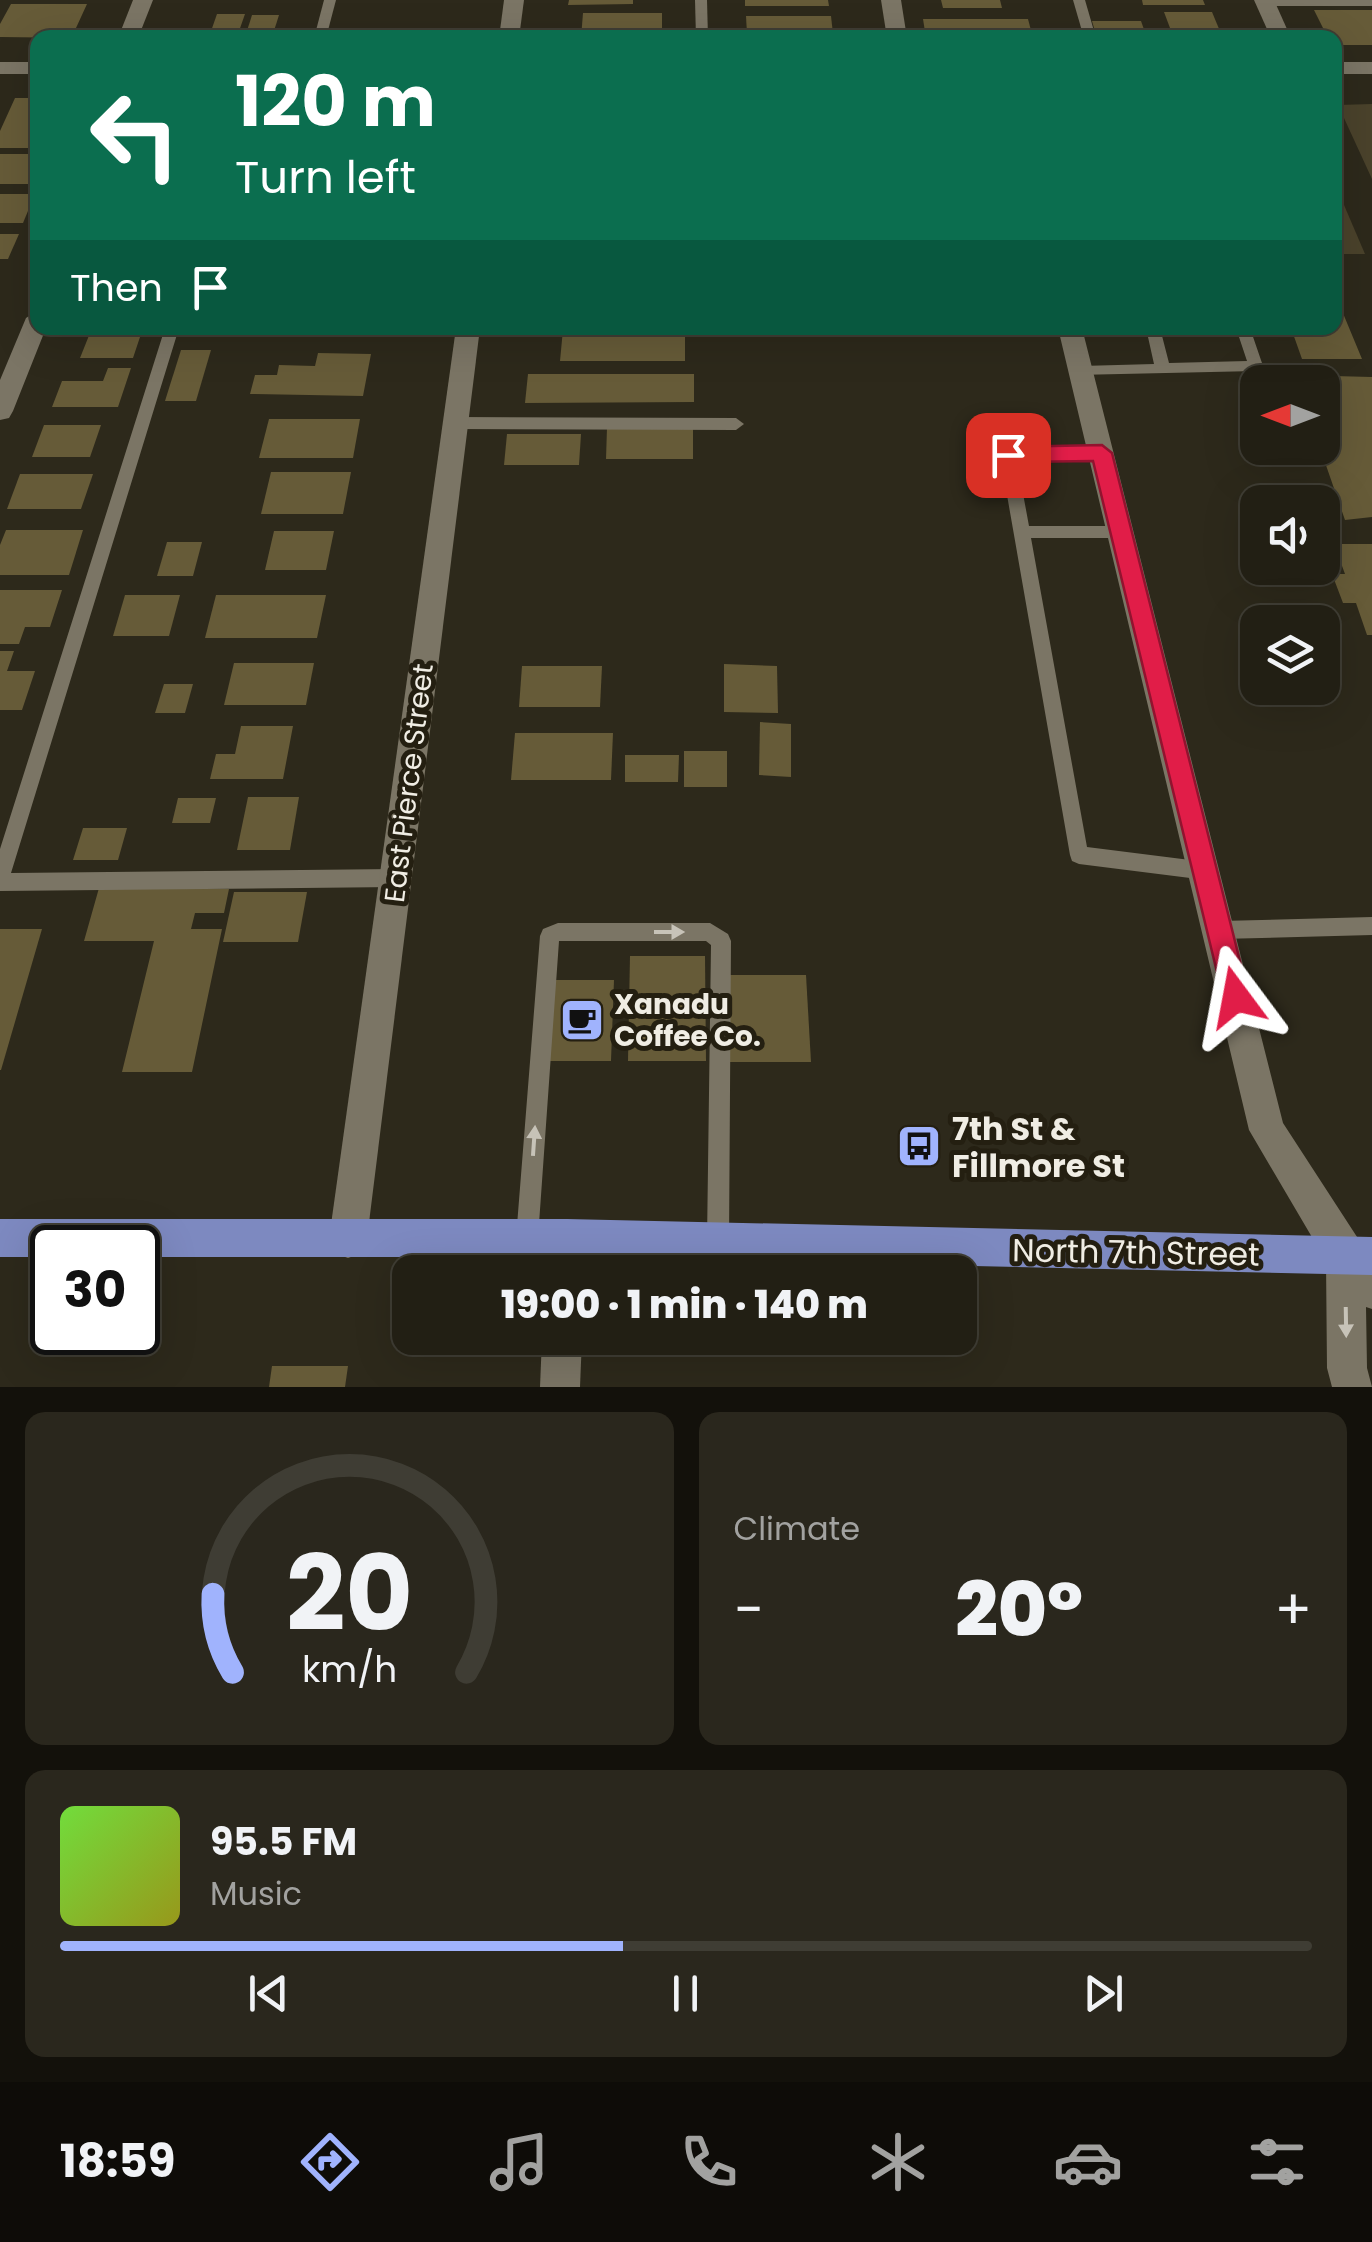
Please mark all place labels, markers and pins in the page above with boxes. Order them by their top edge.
pin [966,413,1051,498]
place label: Xanadu Coffee Co. [614,985,761,1056]
cafe icon: Xanadu Coffee Co. [559,997,605,1043]
place label: 7th St & Fillmore St [952,1106,1125,1188]
bus stop icon: 7th St & Fillmore St [896,1123,942,1169]

